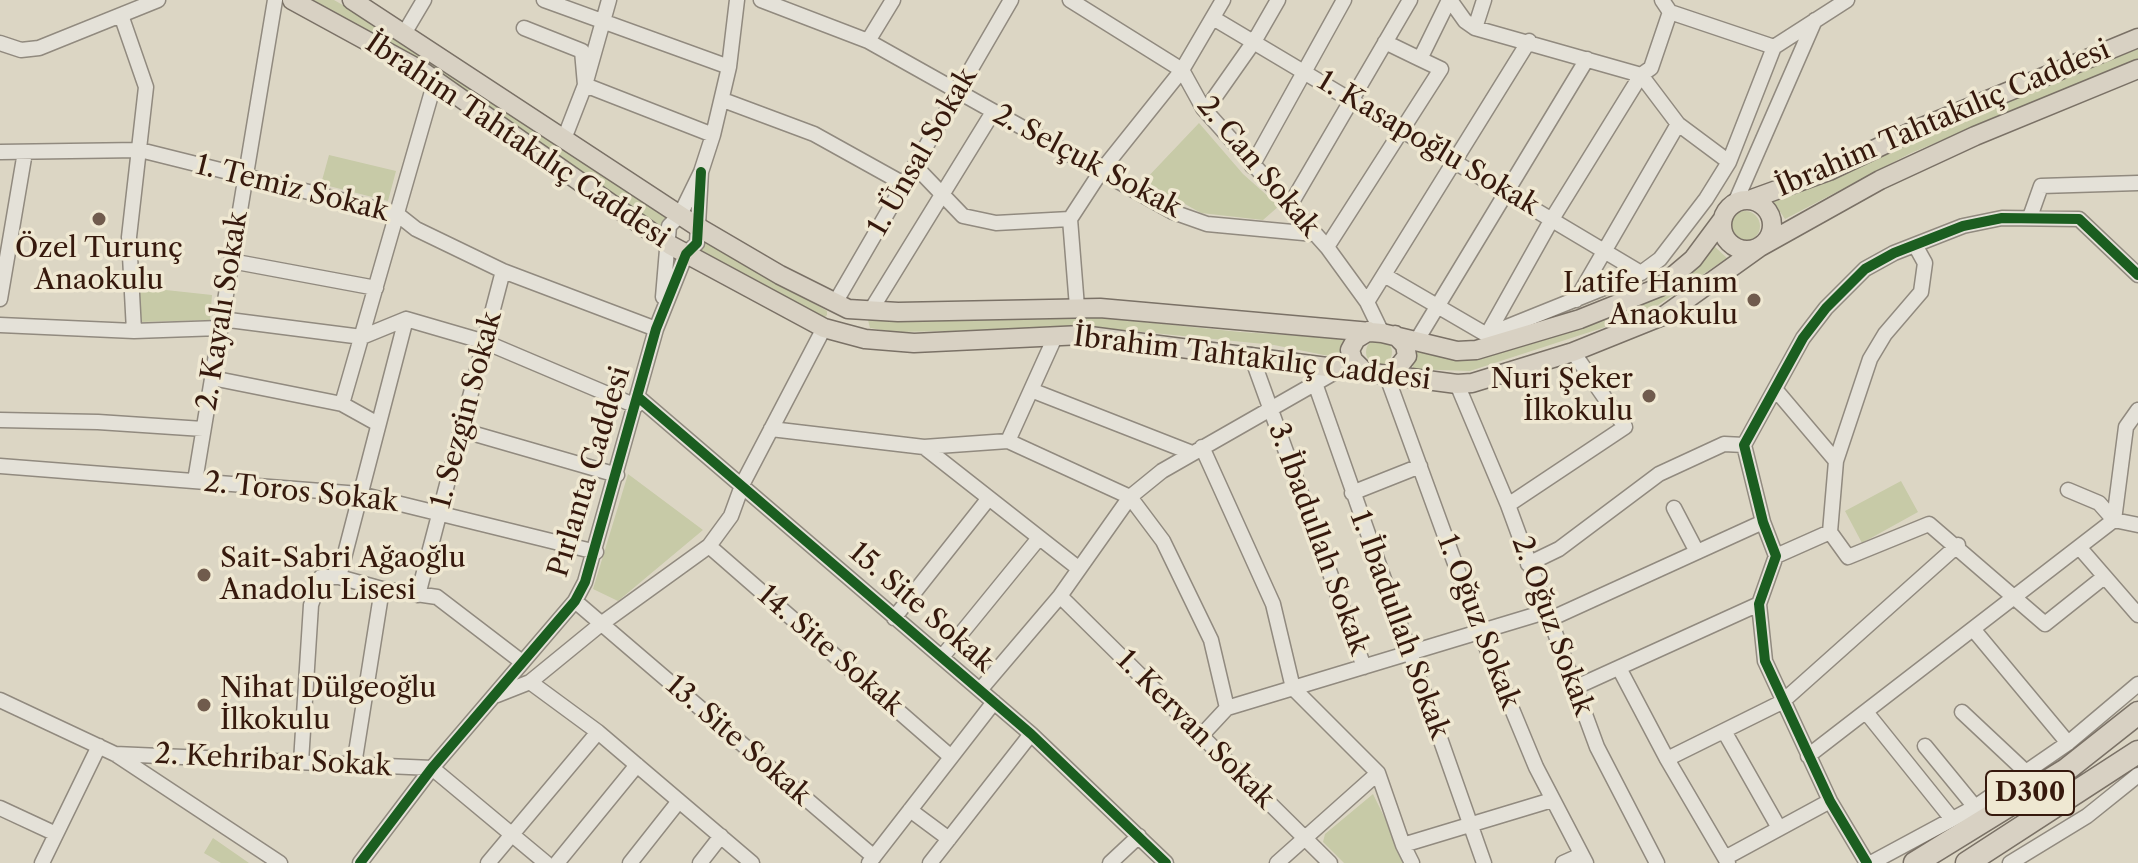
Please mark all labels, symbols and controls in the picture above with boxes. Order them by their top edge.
street label: İbrahim Tahtakılıç Caddesi [359,27,675,255]
street label: İbrahim Tahtakılıç Caddesi [1771,33,2115,205]
street label: 1. Ünsal Sokak [861,62,985,242]
street label: 1. Kasapoğlu Sokak [1311,65,1545,223]
street label: 2. Can Sokak [1190,90,1326,244]
street label: 2. Selçuk Sokak [987,98,1187,226]
street label: 1. Temiz Sokak [192,149,392,229]
street label: 2. Kayalı Sokak [191,209,255,413]
marker: Özel Turunç Anaokulu [90,210,108,228]
place label: Özel Turunç Anaokulu [15,232,183,298]
place label: Latife Hanım Anaokulu [1563,267,1738,333]
marker: Latife Hanım Anaokulu [1745,291,1763,309]
street label: 1. Sezgin Sokak [425,308,509,512]
street label: İbrahim Tahtakılıç Caddesi [1072,320,1432,398]
street label: Pırlanta Caddesi [542,363,638,581]
place label: Nuri Şeker İlkokulu [1490,363,1633,429]
marker: Nuri Şeker İlkokulu [1640,387,1658,405]
street label: 3. İbadullah Sokak [1261,419,1375,659]
street label: 2. Toros Sokak [202,466,400,520]
street label: 1. İbadullah Sokak [1342,507,1456,743]
street label: 1. Oğuz Sokak [1429,530,1527,714]
street label: 2. Oğuz Sokak [1504,532,1600,720]
street label: 15. Site Sokak [842,536,1000,680]
place label: Sait-Sabri Ağaoğlu Anadolu Lisesi [220,542,466,608]
marker: Sait-Sabri Ağaoğlu Anadolu Lisesi [195,566,213,584]
street label: 14. Site Sokak [750,579,910,723]
street label: 1. Kervan Sokak [1109,644,1281,816]
street label: 13. Site Sokak [659,669,817,813]
place label: Nihat Dülgeoğlu İlkokulu [220,672,436,738]
marker: Nihat Dülgeoğlu İlkokulu [195,696,213,714]
street label: 2. Kehribar Sokak [154,738,392,784]
road number: D300 [1986,771,2074,815]

